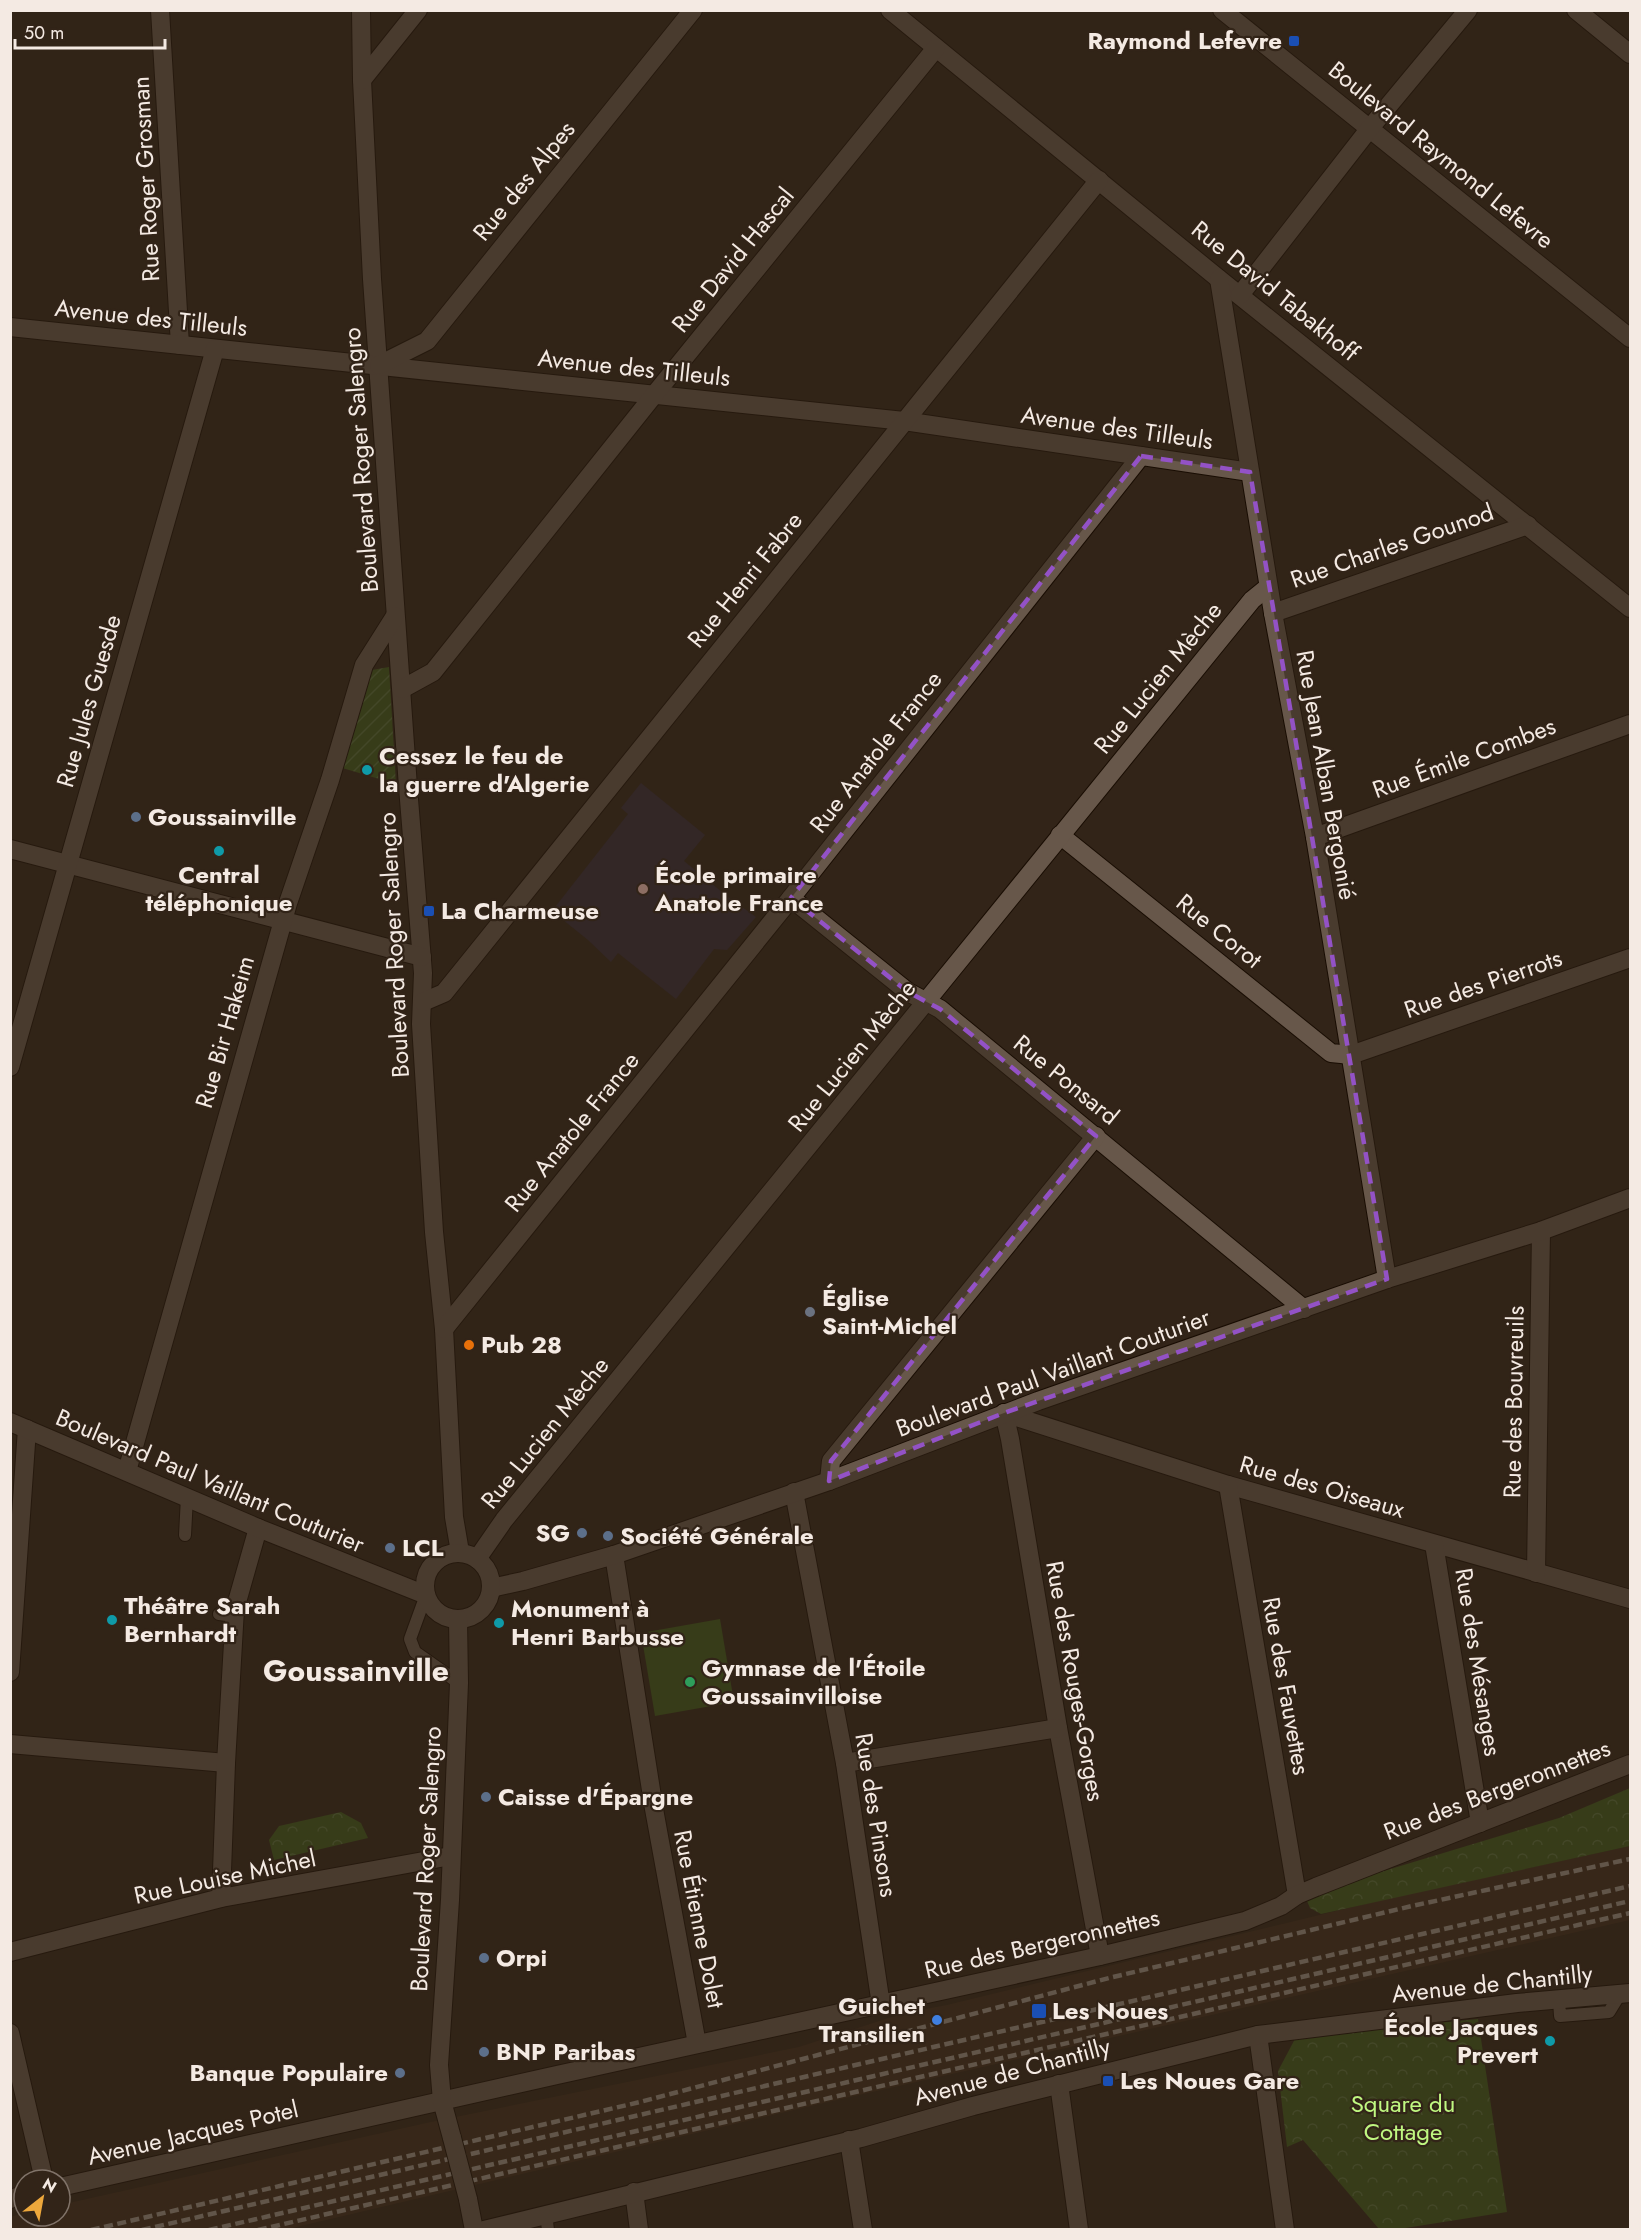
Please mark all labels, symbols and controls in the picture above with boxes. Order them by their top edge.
scale bar [15,12,165,50]
text: 50 m [24,20,64,46]
place label: Raymond Lefevre [1088,23,1282,58]
marker: Raymond Lefevre [1287,34,1301,48]
street label: Boulevard Raymond Lefevre [1321,52,1562,257]
street label: Rue Roger Grosman [123,75,168,283]
street label: Rue des Alpes [464,113,583,248]
street label: Rue David Hascal [663,180,802,340]
street label: Rue David Tabakhoff [1184,212,1367,370]
street label: Avenue des Tilleuls [53,290,249,345]
street label: Boulevard Roger Salengro [334,326,387,594]
street label: Avenue des Tilleuls [536,340,732,395]
street label: Avenue des Tilleuls [1019,397,1215,458]
street label: Rue Charles Gounod [1286,494,1498,597]
street label: Rue Henri Fabre [679,504,810,655]
street label: Rue Lucien Mèche [1085,594,1230,761]
street label: Rue Jules Guesde [47,610,130,791]
street label: Rue Jean Alban Bergonié [1287,647,1366,903]
street label: Rue Anatole France [801,663,950,840]
street label: Rue Émile Combes [1367,708,1560,807]
place label: Cessez le feu de la guerre d'Algerie [379,738,589,801]
marker: Cessez le feu de la guerre d'Algerie [360,763,374,777]
place label: Goussainville [148,799,297,834]
marker: Goussainville [129,810,143,824]
street label: Boulevard Roger Salengro [369,811,418,1079]
marker: Central téléphonique [212,844,226,858]
place label: Central téléphonique [145,857,293,920]
place label: École primaire Anatole France [654,857,824,920]
marker: École primaire Anatole France [636,882,650,896]
street label: Rue Corot [1169,885,1270,976]
place label: La Charmeuse [441,893,599,928]
marker: La Charmeuse [422,904,436,918]
street label: Rue des Pierrots [1399,940,1566,1027]
street label: Rue Bir Hakeim [186,952,263,1112]
street label: Rue Lucien Mèche [779,972,924,1139]
street label: Rue Ponsard [1006,1026,1127,1133]
street label: Rue Anatole France [496,1044,647,1219]
place label: Église Saint-Michel [822,1280,957,1343]
street label: Boulevard Paul Vaillant Couturier [891,1299,1216,1446]
marker: Église Saint-Michel [803,1305,817,1319]
street label: Rue des Bouvreuils [1494,1305,1533,1499]
place label: Pub 28 [481,1327,562,1362]
marker: Pub 28 [462,1338,476,1352]
street label: Rue Lucien Mèche [472,1349,617,1516]
street label: Boulevard Paul Vaillant Couturier [51,1400,371,1562]
street label: Rue des Oiseaux [1236,1446,1410,1527]
place label: SG [535,1515,570,1550]
place label: Société Générale [620,1518,814,1553]
marker: SG [575,1526,589,1540]
marker: Société Générale [601,1529,615,1543]
place label: LCL [402,1530,444,1565]
marker: LCL [383,1541,397,1555]
street label: Rue des Rouges-Gorges [1037,1558,1114,1804]
street label: Rue des Mésanges [1446,1565,1511,1758]
place label: Théâtre Sarah Bernhardt [124,1588,280,1651]
place label: Monument à Henri Barbusse [511,1591,684,1654]
street label: Rue des Fauvettes [1254,1594,1319,1778]
marker: Théâtre Sarah Bernhardt [105,1613,119,1627]
marker: Monument à Henri Barbusse [492,1616,506,1630]
district label: Goussainville [263,1649,449,1692]
place label: Gymnase de l'Étoile Goussainvilloise [702,1650,925,1713]
marker: Gymnase de l'Étoile Goussainvilloise [683,1675,697,1689]
street label: Boulevard Roger Salengro [401,1725,450,1993]
street label: Rue des Pinsons [846,1730,907,1899]
street label: Rue des Bergeronnettes [1378,1730,1615,1849]
place label: Caisse d'Épargne [498,1779,693,1814]
marker: Caisse d'Épargne [479,1790,493,1804]
street label: Rue Étienne Dolet [665,1827,734,2011]
street label: Rue Louise Michel [131,1840,319,1913]
street label: Rue des Bergeronnettes [921,1899,1163,1988]
place label: Orpi [496,1940,547,1975]
marker: Orpi [477,1951,491,1965]
street label: Avenue de Chantilly [1390,1955,1595,2011]
place label: Guichet Transilien [819,1988,925,2051]
place label: Les Noues [1052,1993,1168,2028]
marker: Les Noues [1030,2002,1048,2020]
place label: École Jacques Prevert [1384,2009,1538,2072]
marker: Guichet Transilien [930,2013,944,2027]
street label: Avenue de Chantilly [910,2028,1114,2115]
place label: BNP Paribas [496,2034,636,2069]
marker: École Jacques Prevert [1543,2034,1557,2048]
marker: BNP Paribas [477,2045,491,2059]
place label: Banque Populaire [189,2055,388,2090]
place label: Les Noues Gare [1120,2063,1299,2098]
marker: Banque Populaire [393,2066,407,2080]
marker: Les Noues Gare [1101,2074,1115,2088]
park label: Square du Cottage [1351,2086,1455,2149]
street label: Avenue Jacques Potel [84,2091,302,2174]
north arrow [12,2168,72,2228]
text: N [38,2172,61,2199]

